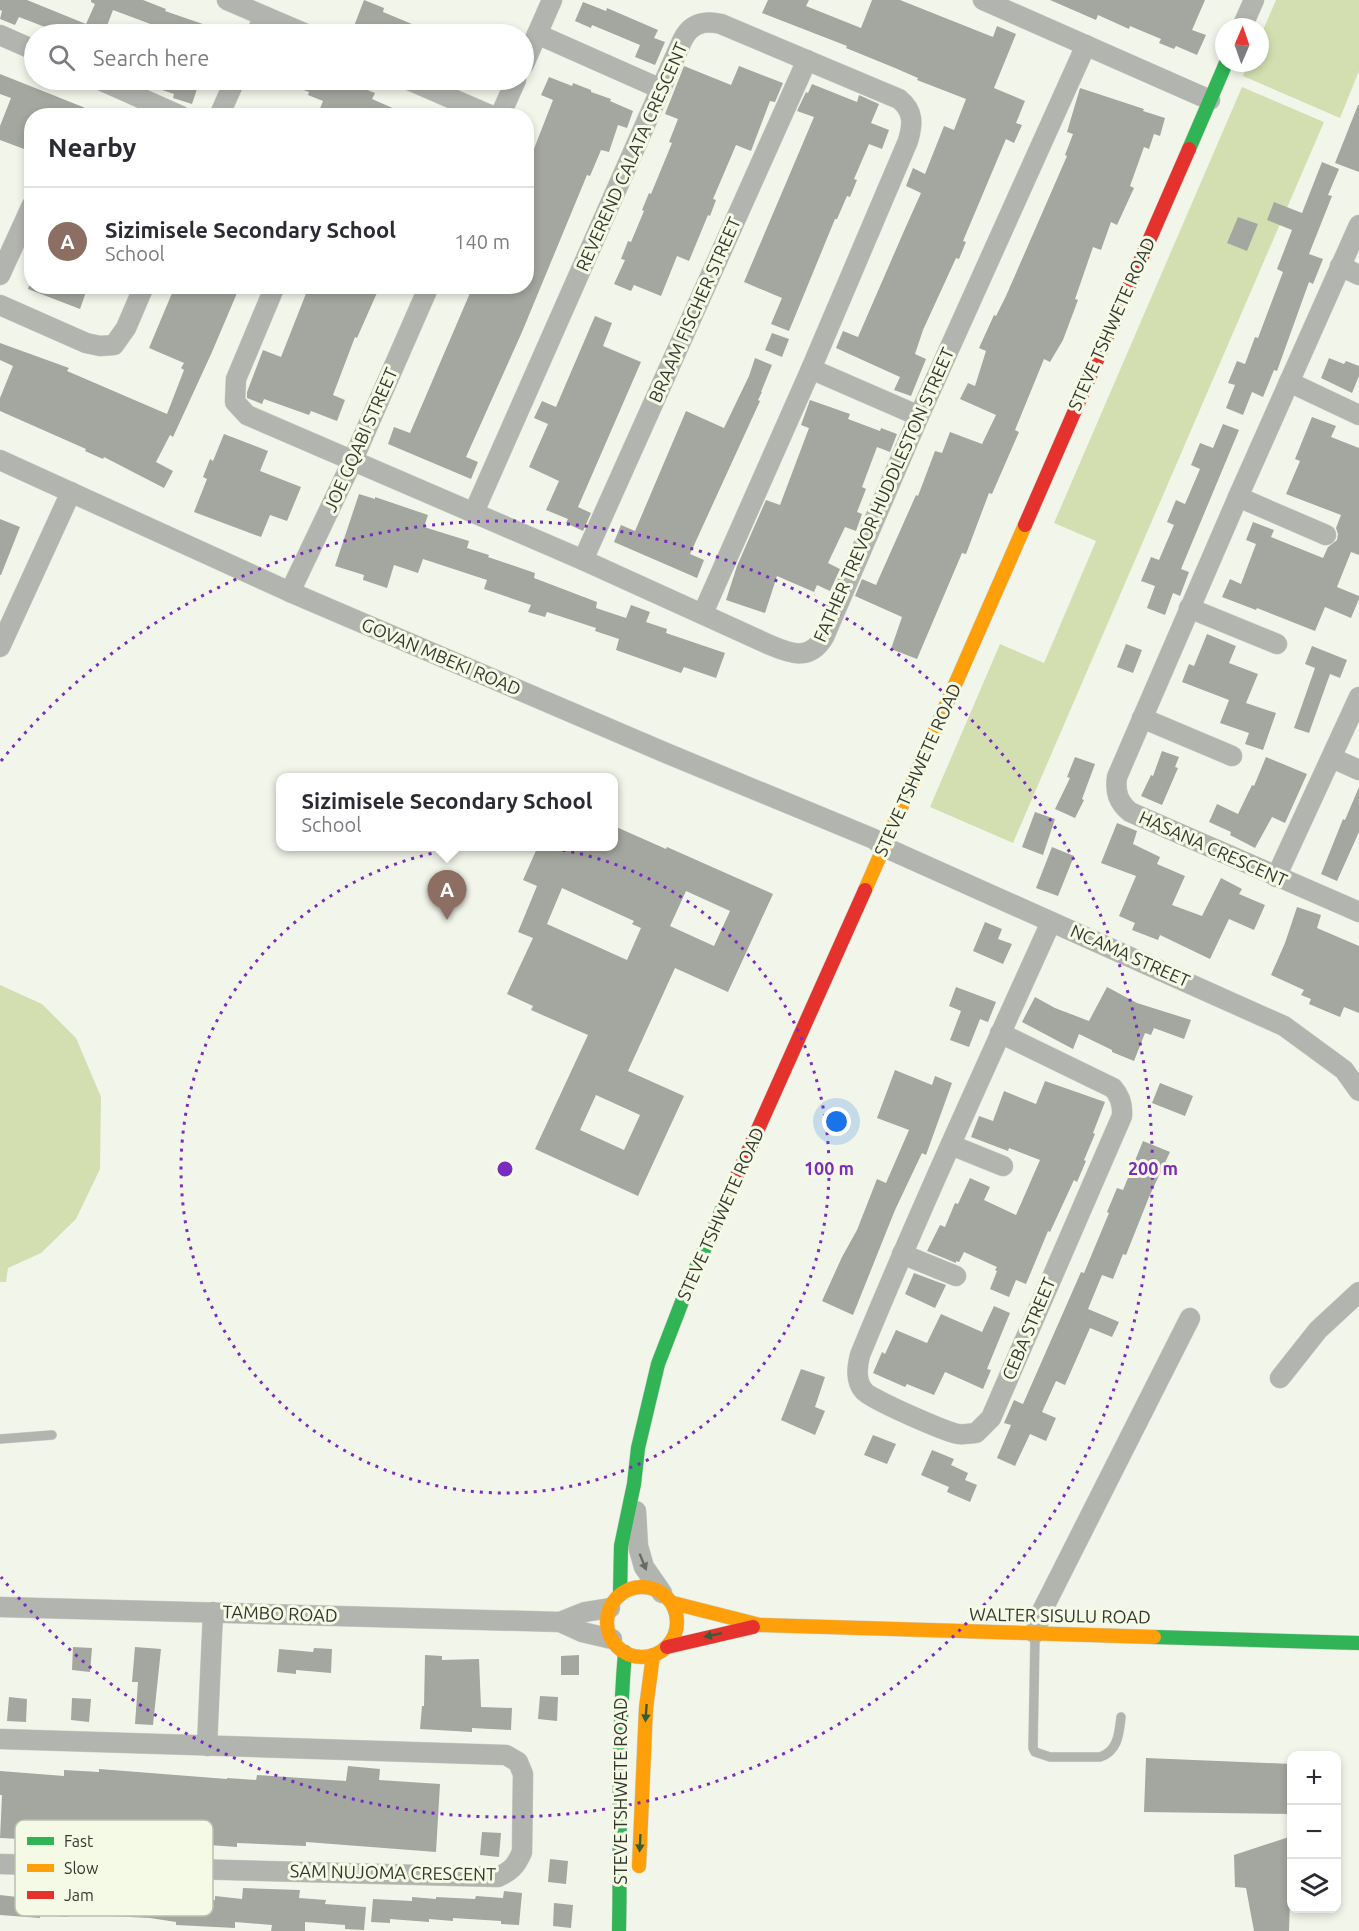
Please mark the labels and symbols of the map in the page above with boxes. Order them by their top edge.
north arrow [1215,18,1269,72]
street label: REVEREND CALATA CRESCENT [572,39,691,274]
street label: BRAAM FISCHER STREET [644,214,744,405]
street label: STEVE TSHWETE ROAD [1064,234,1158,413]
street label: FATHER TREVOR HUDDLESTON STREET [809,344,957,645]
street label: JOE GQABI STREET [319,365,402,515]
street label: GOVAN MBEKI ROAD [359,613,524,699]
street label: STEVE TSHWETE ROAD [870,680,964,859]
street label: HASANA CRESCENT [1136,806,1291,890]
pin: A [428,870,466,920]
street label: NCAMA STREET [1068,920,1193,990]
your location [822,1107,851,1136]
street label: STEVE TSHWETE ROAD [673,1124,767,1303]
text: 100 m [804,1158,854,1178]
text: 200 m [1128,1158,1178,1178]
centre of rings [495,1159,515,1179]
street label: CEBA STREET [998,1274,1059,1383]
one-way arrow [638,1553,648,1571]
street label: TAMBO ROAD [222,1601,338,1625]
street label: WALTER SISULU ROAD [969,1603,1151,1627]
one-way arrow [704,1631,722,1641]
street label: STEVE TSHWETE ROAD [610,1697,630,1885]
one-way arrow [641,1704,651,1723]
legend [15,1820,213,1916]
text: Fast [64,1832,94,1850]
one-way arrow [635,1833,644,1852]
text: Slow [64,1859,99,1877]
street label: SAM NUJOMA CRESCENT [290,1860,496,1884]
text: Jam [64,1886,94,1904]

